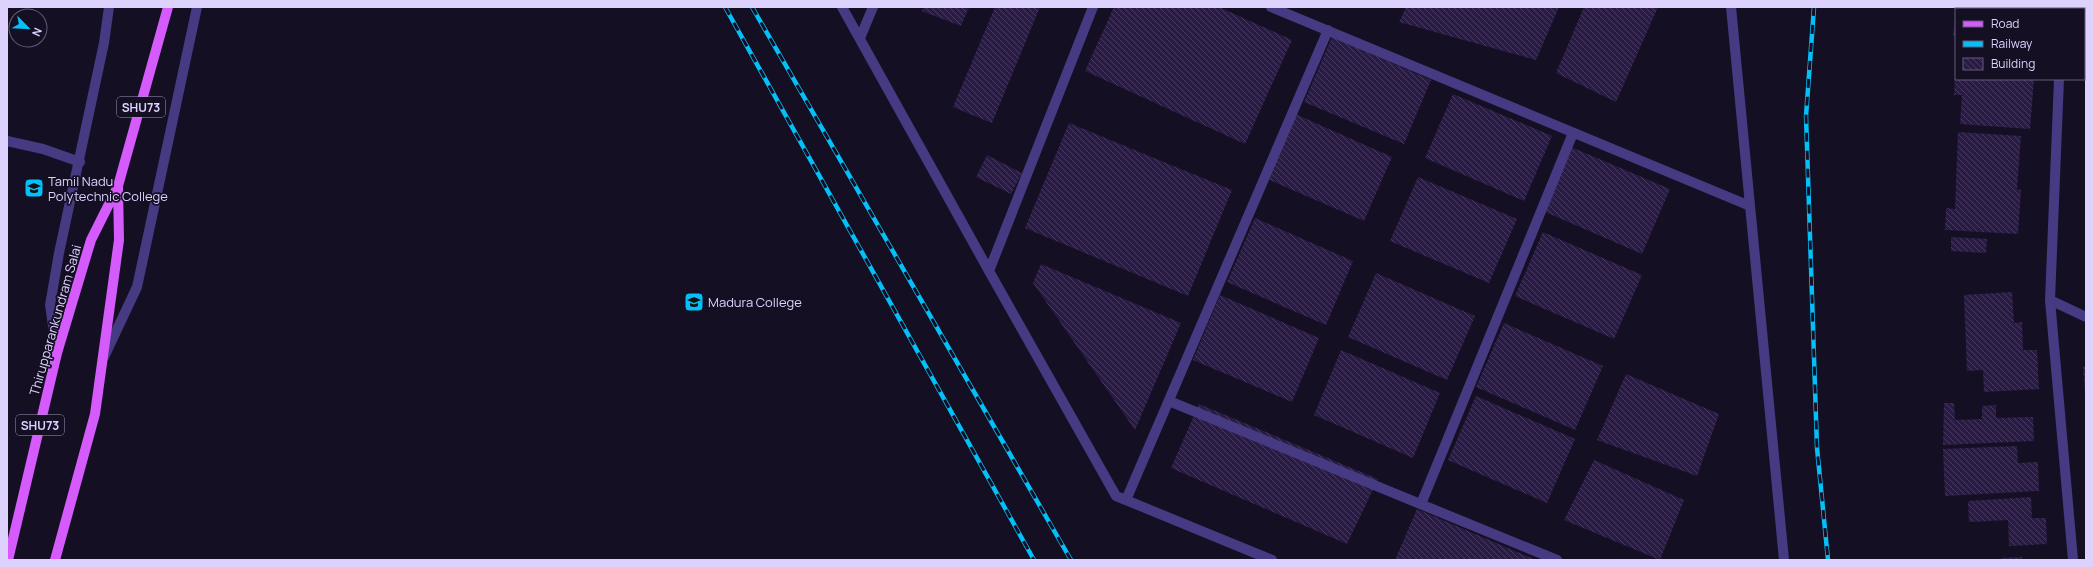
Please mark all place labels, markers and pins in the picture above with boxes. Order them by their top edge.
place label: Tamil Nadu Polytechnic College [48,172,168,205]
school or university icon: Tamil Nadu Polytechnic College [23,177,45,199]
school or university icon: Madura College [683,291,705,313]
place label: Madura College [708,293,802,311]

